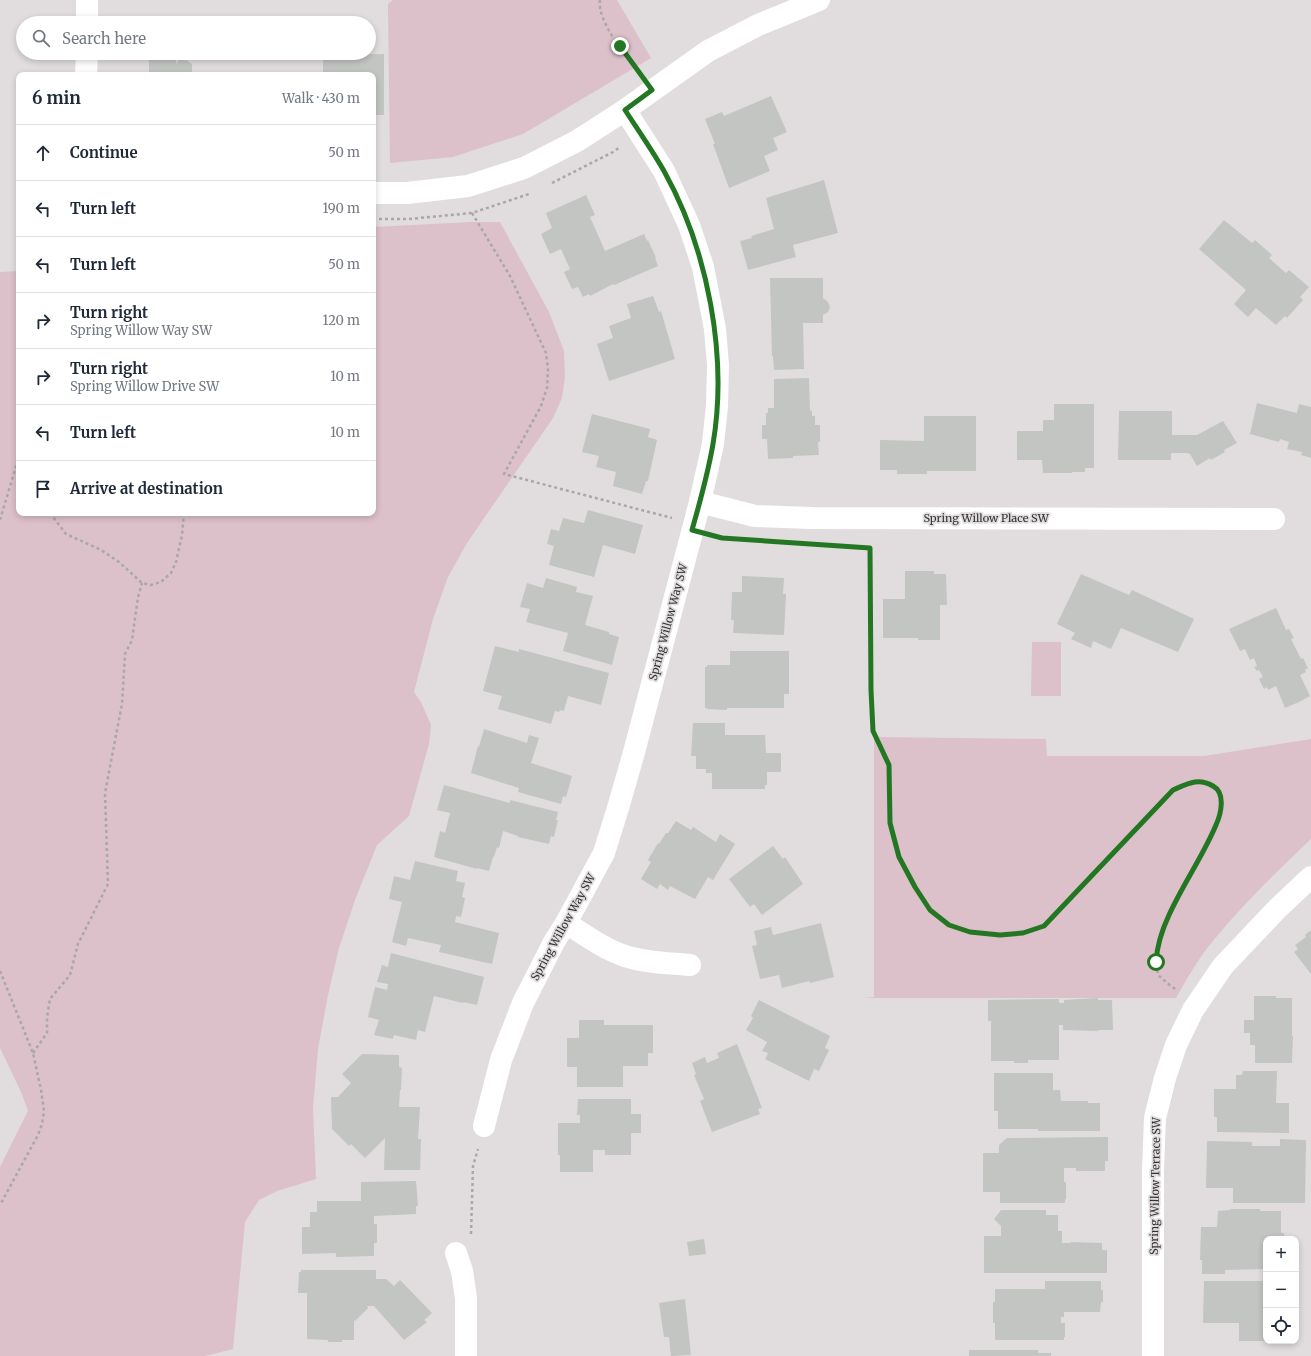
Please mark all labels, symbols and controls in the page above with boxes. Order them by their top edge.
search box [16,16,376,60]
icon: search [30,27,52,49]
text: Search here [62,29,146,48]
route end [611,37,629,55]
text: 6 min [32,87,81,109]
text: Walk · 430 m [282,90,360,107]
icon: ahead [32,142,54,164]
text: Continue [70,143,138,162]
text: 50 m [328,144,360,161]
icon: left [32,198,54,220]
text: Turn left [70,199,136,218]
text: 190 m [323,200,360,217]
icon: left [32,254,54,276]
text: Turn left [70,255,136,274]
text: 50 m [328,256,360,273]
text: Turn right [70,303,148,322]
icon: right [32,310,54,332]
text: 120 m [322,312,360,329]
text: Spring Willow Way SW [70,322,212,339]
text: Turn right [70,359,148,378]
icon: right [32,366,54,388]
text: 10 m [330,368,360,385]
text: Spring Willow Drive SW [70,378,219,395]
icon: left [32,422,54,444]
text: Turn left [70,423,136,442]
text: 10 m [330,424,360,441]
icon: arrive [32,478,54,500]
text: Arrive at destination [70,479,223,498]
street label: Spring Willow Place SW [923,511,1050,525]
street label: Spring Willow Way SW [646,561,691,682]
street label: Spring Willow Way SW [528,870,599,983]
route start [1147,953,1165,971]
street label: Spring Willow Terrace SW [1147,1116,1163,1255]
map controls [1263,1236,1299,1344]
button: + [1263,1236,1299,1272]
button: − [1263,1272,1299,1308]
button: locate [1263,1308,1299,1344]

